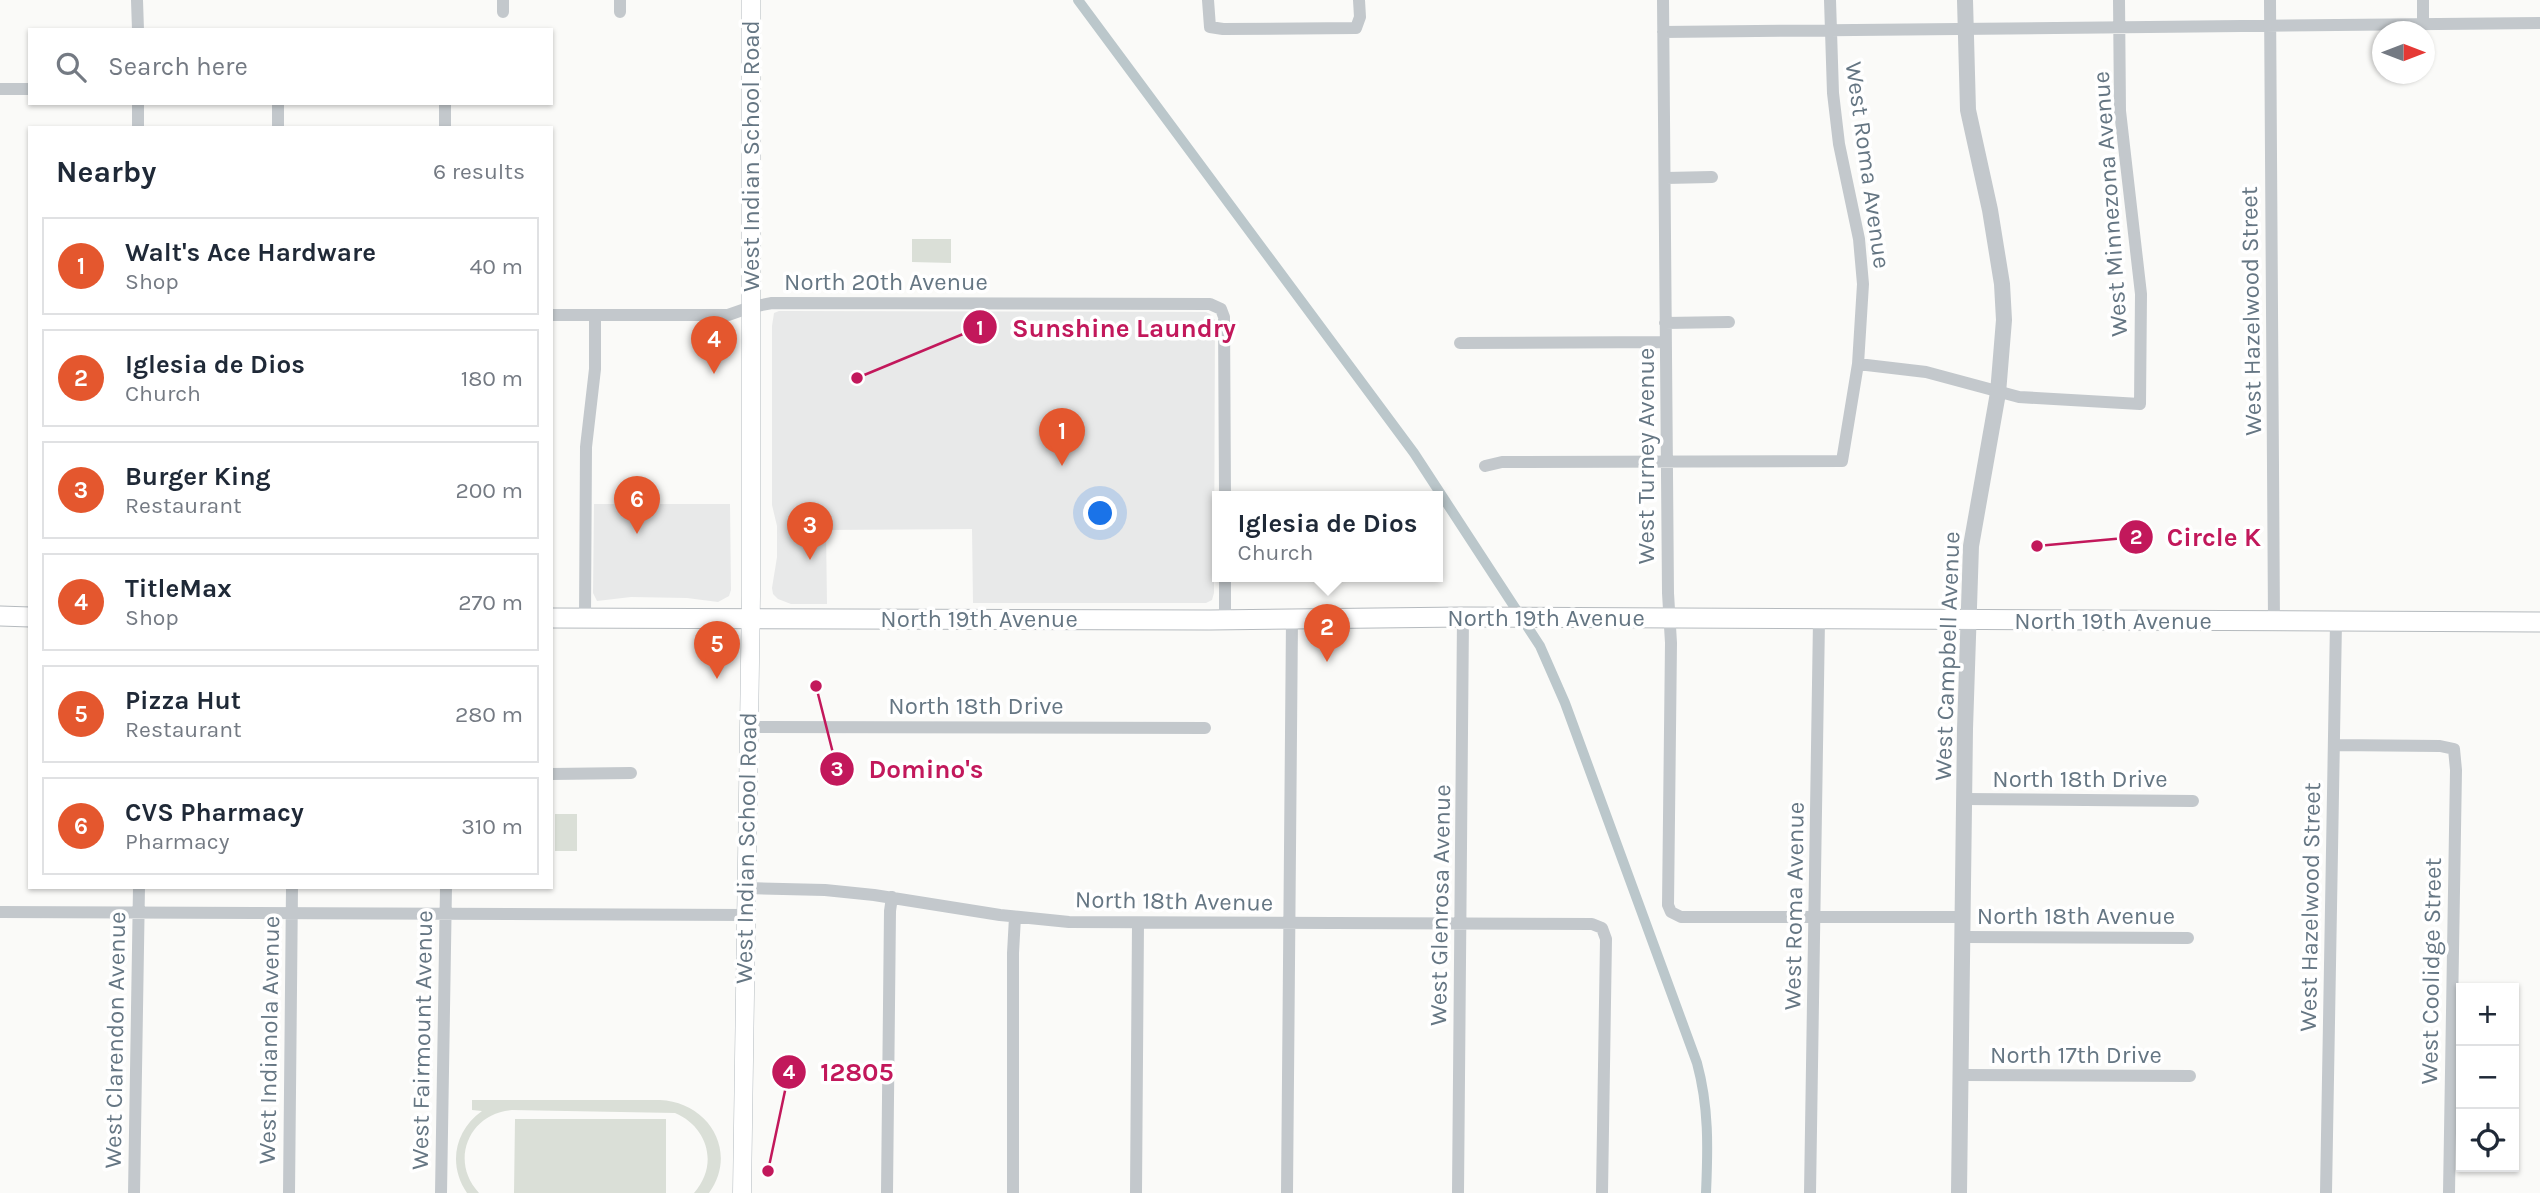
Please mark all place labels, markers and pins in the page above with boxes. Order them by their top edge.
callout: Sunshine Laundry [963,304,1250,351]
pin: 4 [691,316,737,374]
pin: 1 [1039,408,1085,466]
pin: 6 [614,476,660,534]
pin: 3 [787,502,833,560]
callout: Circle K [2118,513,2275,560]
pin: 2 [1304,604,1350,662]
pin: 5 [694,621,740,679]
callout: Domino's [819,745,998,792]
callout: 12805 [771,1048,908,1095]

